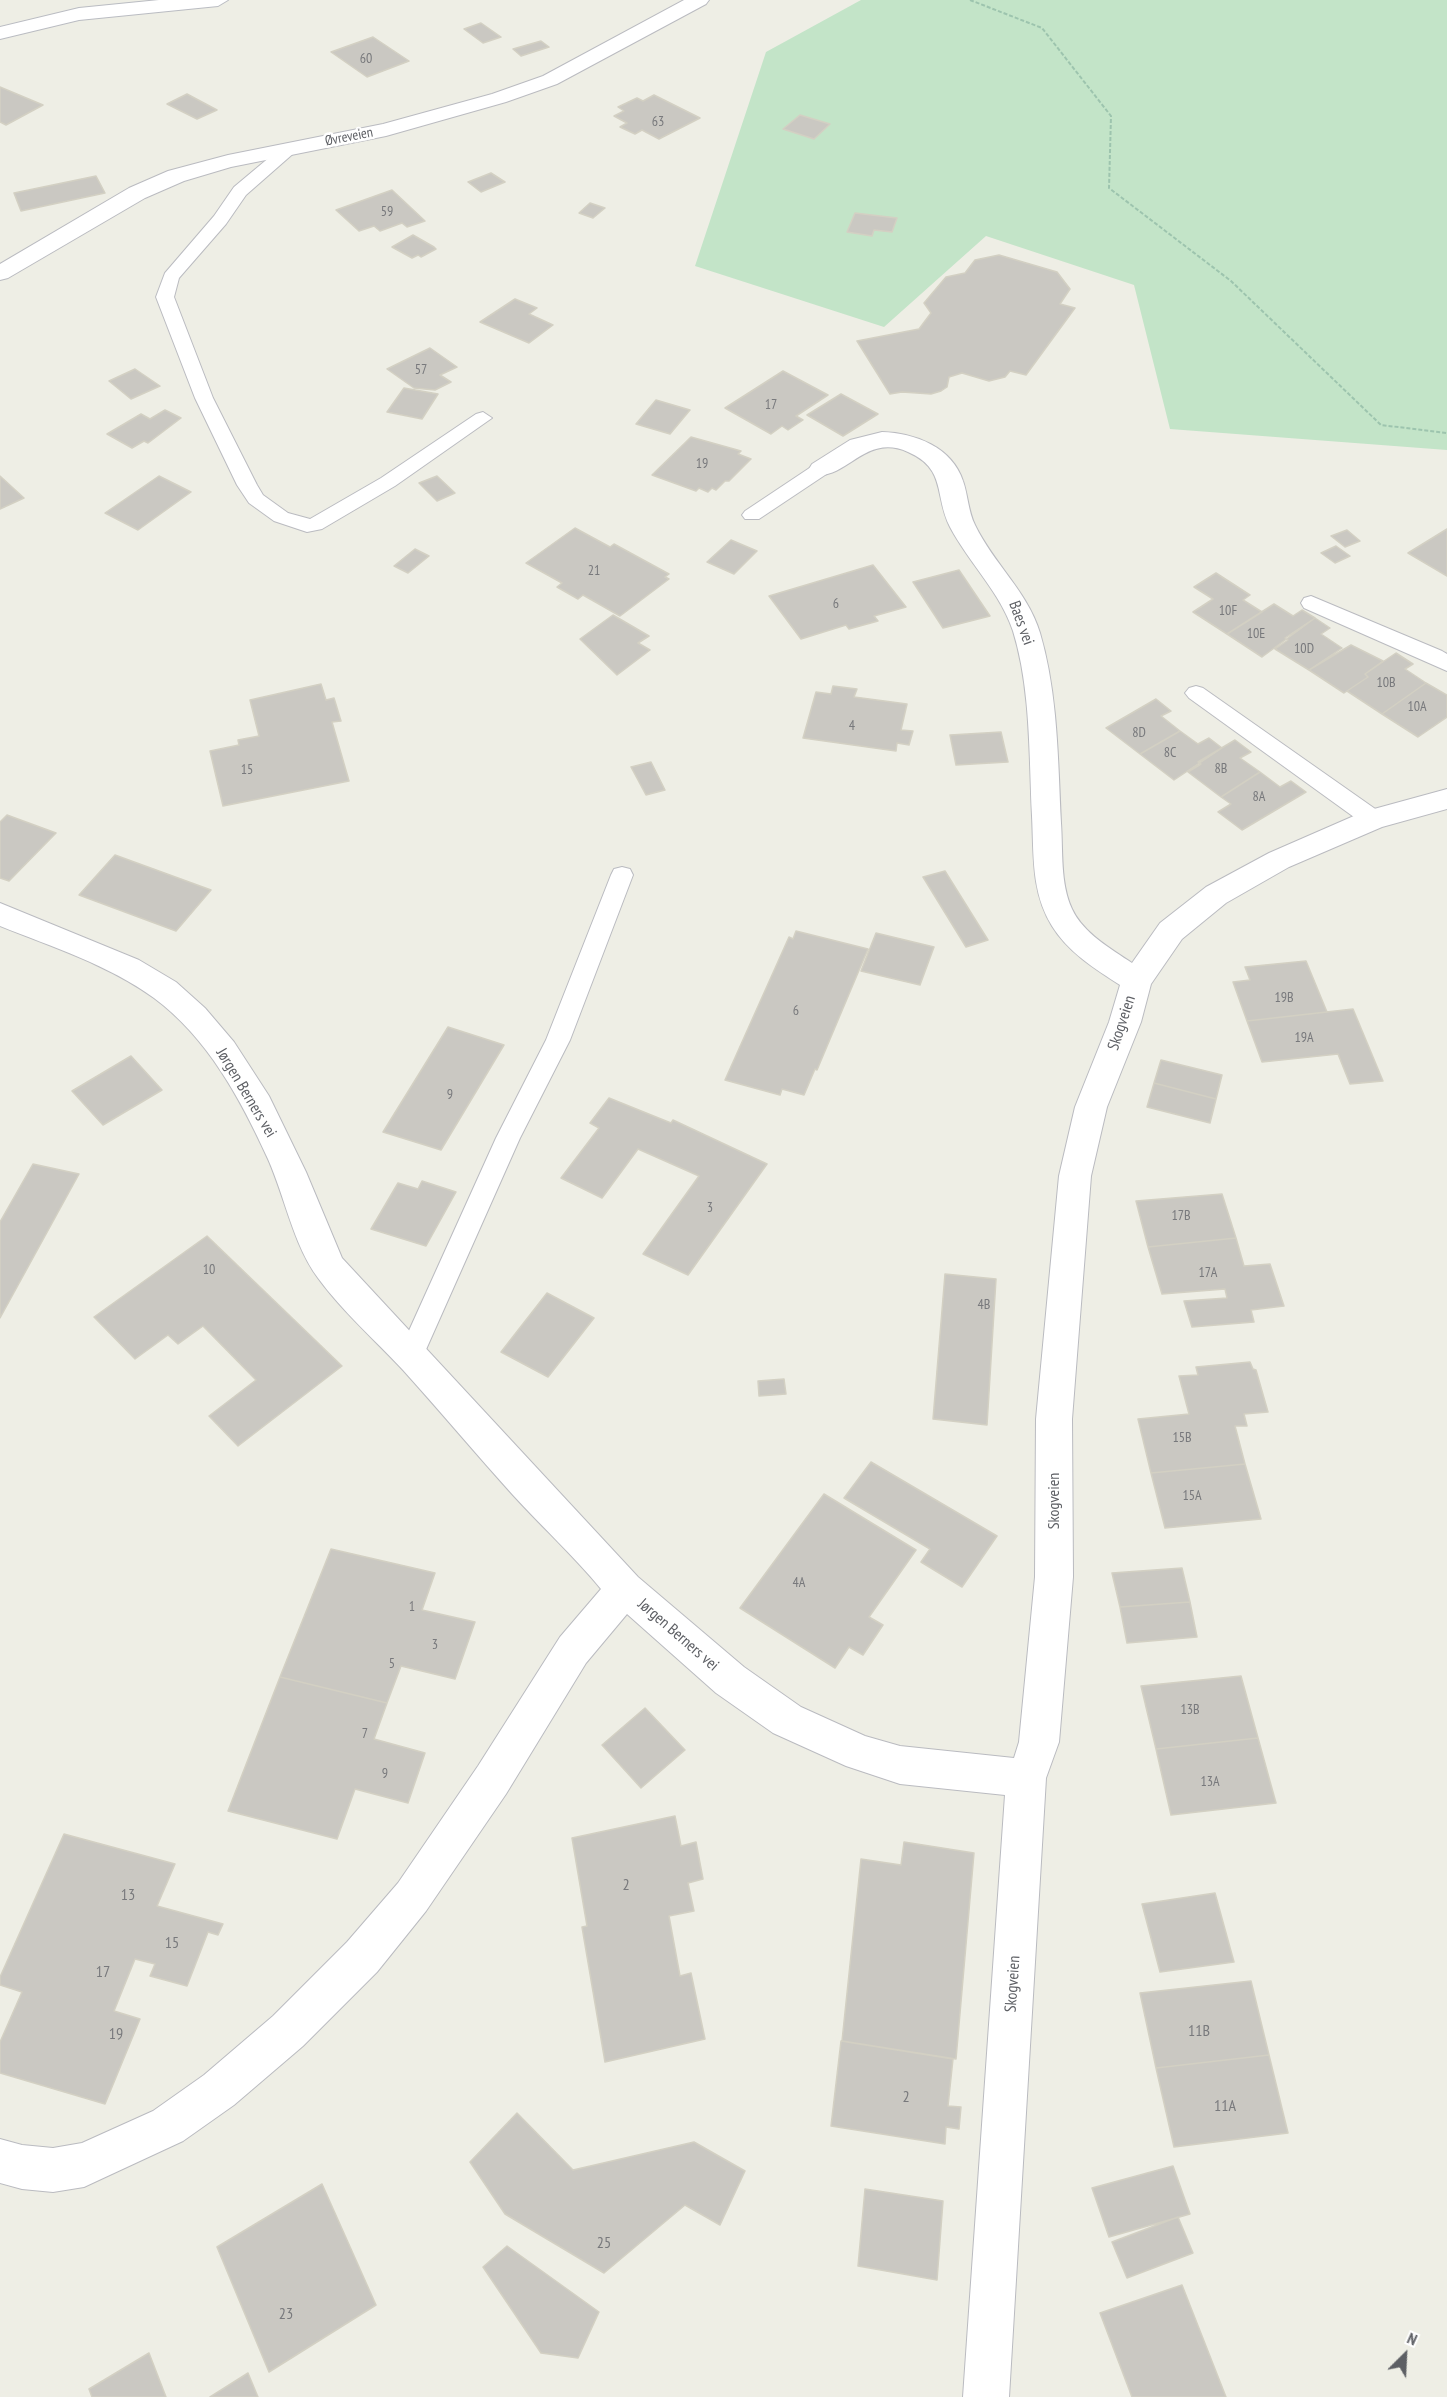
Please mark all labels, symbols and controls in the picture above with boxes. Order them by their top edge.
house number: 60 [360,51,372,67]
house number: 63 [652,114,664,130]
street label: Øvreveien [324,124,374,150]
house number: 59 [381,204,393,220]
house number: 57 [415,362,427,378]
house number: 17 [765,397,777,413]
house number: 19 [696,456,708,472]
house number: 21 [588,563,600,579]
house number: 6 [833,596,839,612]
street label: Baes vei [1004,598,1038,648]
house number: 10F [1219,603,1237,619]
house number: 10E [1247,626,1265,642]
house number: 10D [1294,641,1314,657]
house number: 10B [1376,675,1396,691]
house number: 10A [1407,699,1427,715]
house number: 4 [849,718,855,734]
house number: 8D [1132,725,1146,741]
house number: 8C [1164,745,1176,761]
house number: 8B [1215,761,1227,777]
house number: 15 [241,762,253,778]
house number: 8A [1253,789,1265,805]
house number: 19B [1274,990,1294,1006]
street label: Skogveien [1104,993,1140,1053]
house number: 6 [793,1003,799,1019]
house number: 19A [1294,1030,1314,1046]
street label: Jørgen Berners vei [212,1045,280,1141]
house number: 9 [447,1087,453,1103]
house number: 3 [707,1200,713,1216]
house number: 17B [1171,1208,1191,1224]
house number: 10 [203,1262,215,1278]
house number: 17A [1199,1265,1217,1281]
house number: 4B [978,1297,990,1313]
house number: 15B [1172,1430,1192,1446]
street label: Skogveien [1044,1473,1064,1529]
house number: 15A [1182,1488,1202,1504]
house number: 4A [793,1575,805,1591]
street label: Jørgen Berners vei [634,1595,722,1675]
house number: 1 [409,1599,415,1615]
house number: 3 [432,1637,438,1653]
house number: 5 [389,1656,395,1672]
house number: 13B [1180,1702,1200,1718]
house number: 7 [362,1726,368,1742]
house number: 9 [382,1766,388,1782]
house number: 13A [1200,1774,1220,1790]
house number: 2 [622,1875,630,1895]
house number: 13 [121,1885,135,1905]
house number: 15 [165,1933,179,1953]
street label: Skogveien [1001,1955,1025,2013]
house number: 17 [96,1962,110,1982]
house number: 11B [1188,2021,1210,2041]
house number: 19 [109,2024,123,2044]
house number: 2 [902,2087,910,2107]
house number: 11A [1214,2096,1236,2116]
house number: 25 [597,2233,611,2253]
house number: 23 [279,2304,293,2324]
north arrow [1375,2325,1435,2385]
text: N [1404,2328,1420,2349]

